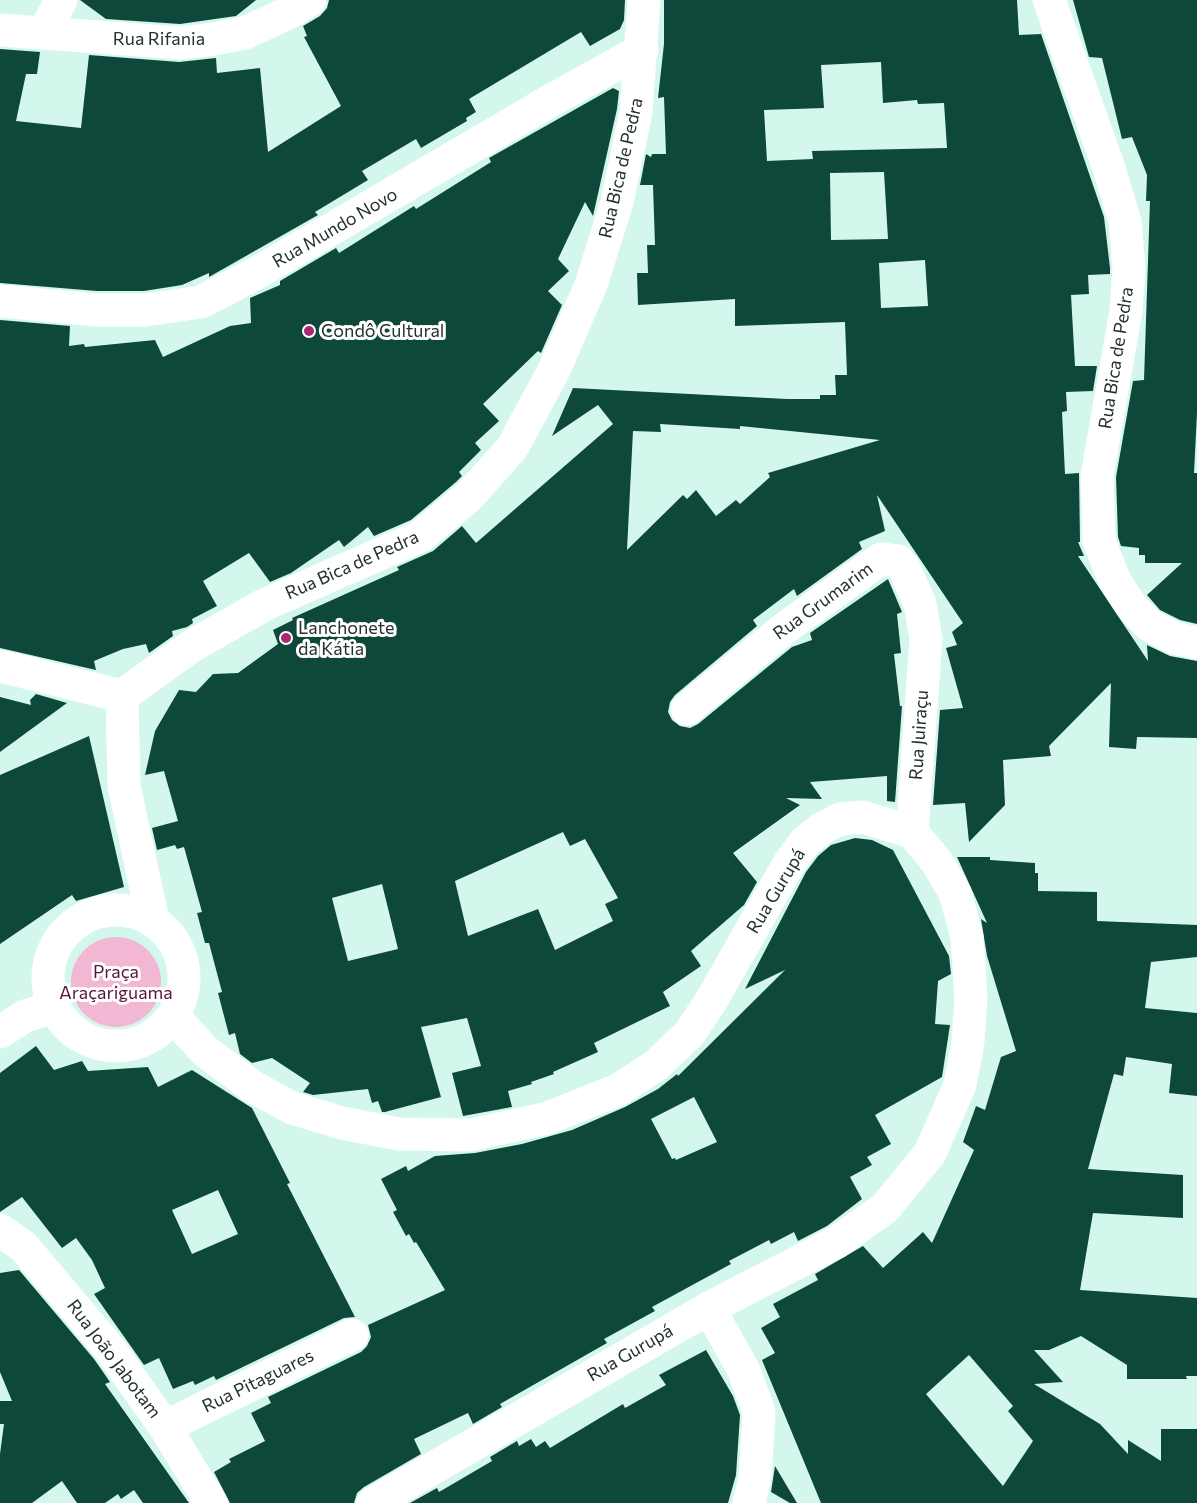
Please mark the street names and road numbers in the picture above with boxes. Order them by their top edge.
street label: Rua Rifania [113,28,205,50]
street label: Rua Bica de Pedra [594,96,648,240]
street label: Rua Mundo Novo [269,183,401,273]
street label: Rua Bica de Pedra [1094,285,1138,431]
street label: Rua Bica de Pedra [282,526,422,604]
street label: Rua Grumarim [769,558,877,644]
street label: Rua Juiraçu [905,689,933,781]
street label: Rua Gurupá [742,845,810,937]
street label: Rua João Jabotam [62,1295,166,1423]
street label: Rua Gurupá [583,1320,677,1386]
street label: Rua Pitaguares [199,1345,317,1417]

